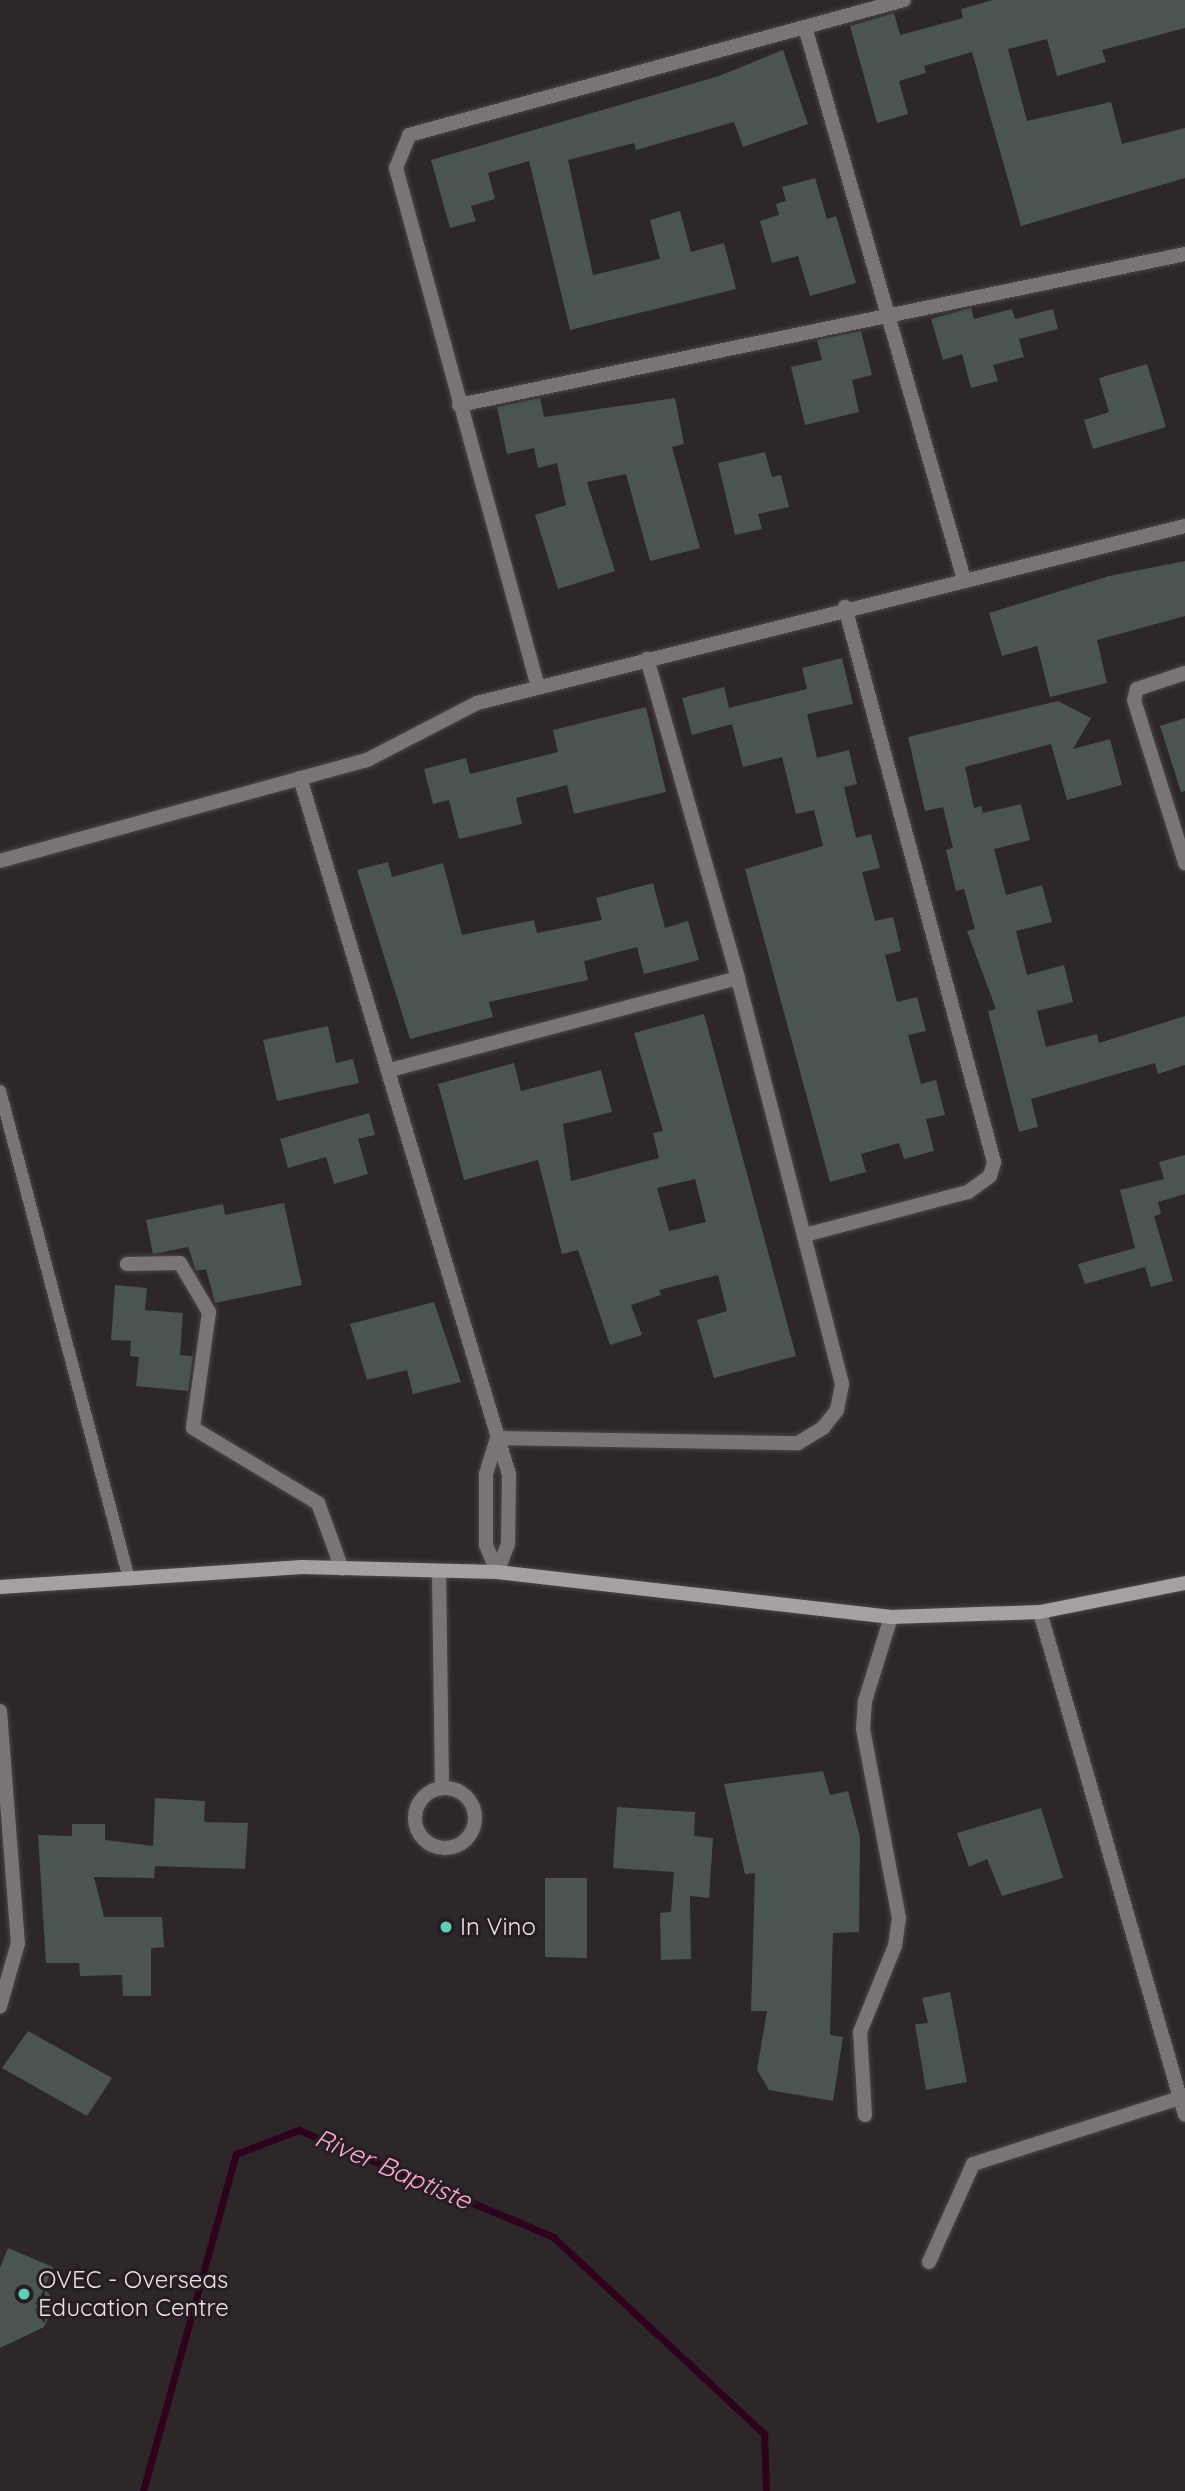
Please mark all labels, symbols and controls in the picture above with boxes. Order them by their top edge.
place label: In Vino [460,1913,536,1941]
marker: In Vino [438,1919,454,1935]
water label: River Baptiste [310,2122,476,2216]
place label: OVEC - Overseas Education Centre [38,2266,229,2322]
marker: OVEC - Overseas Education Centre [16,2286,32,2302]

